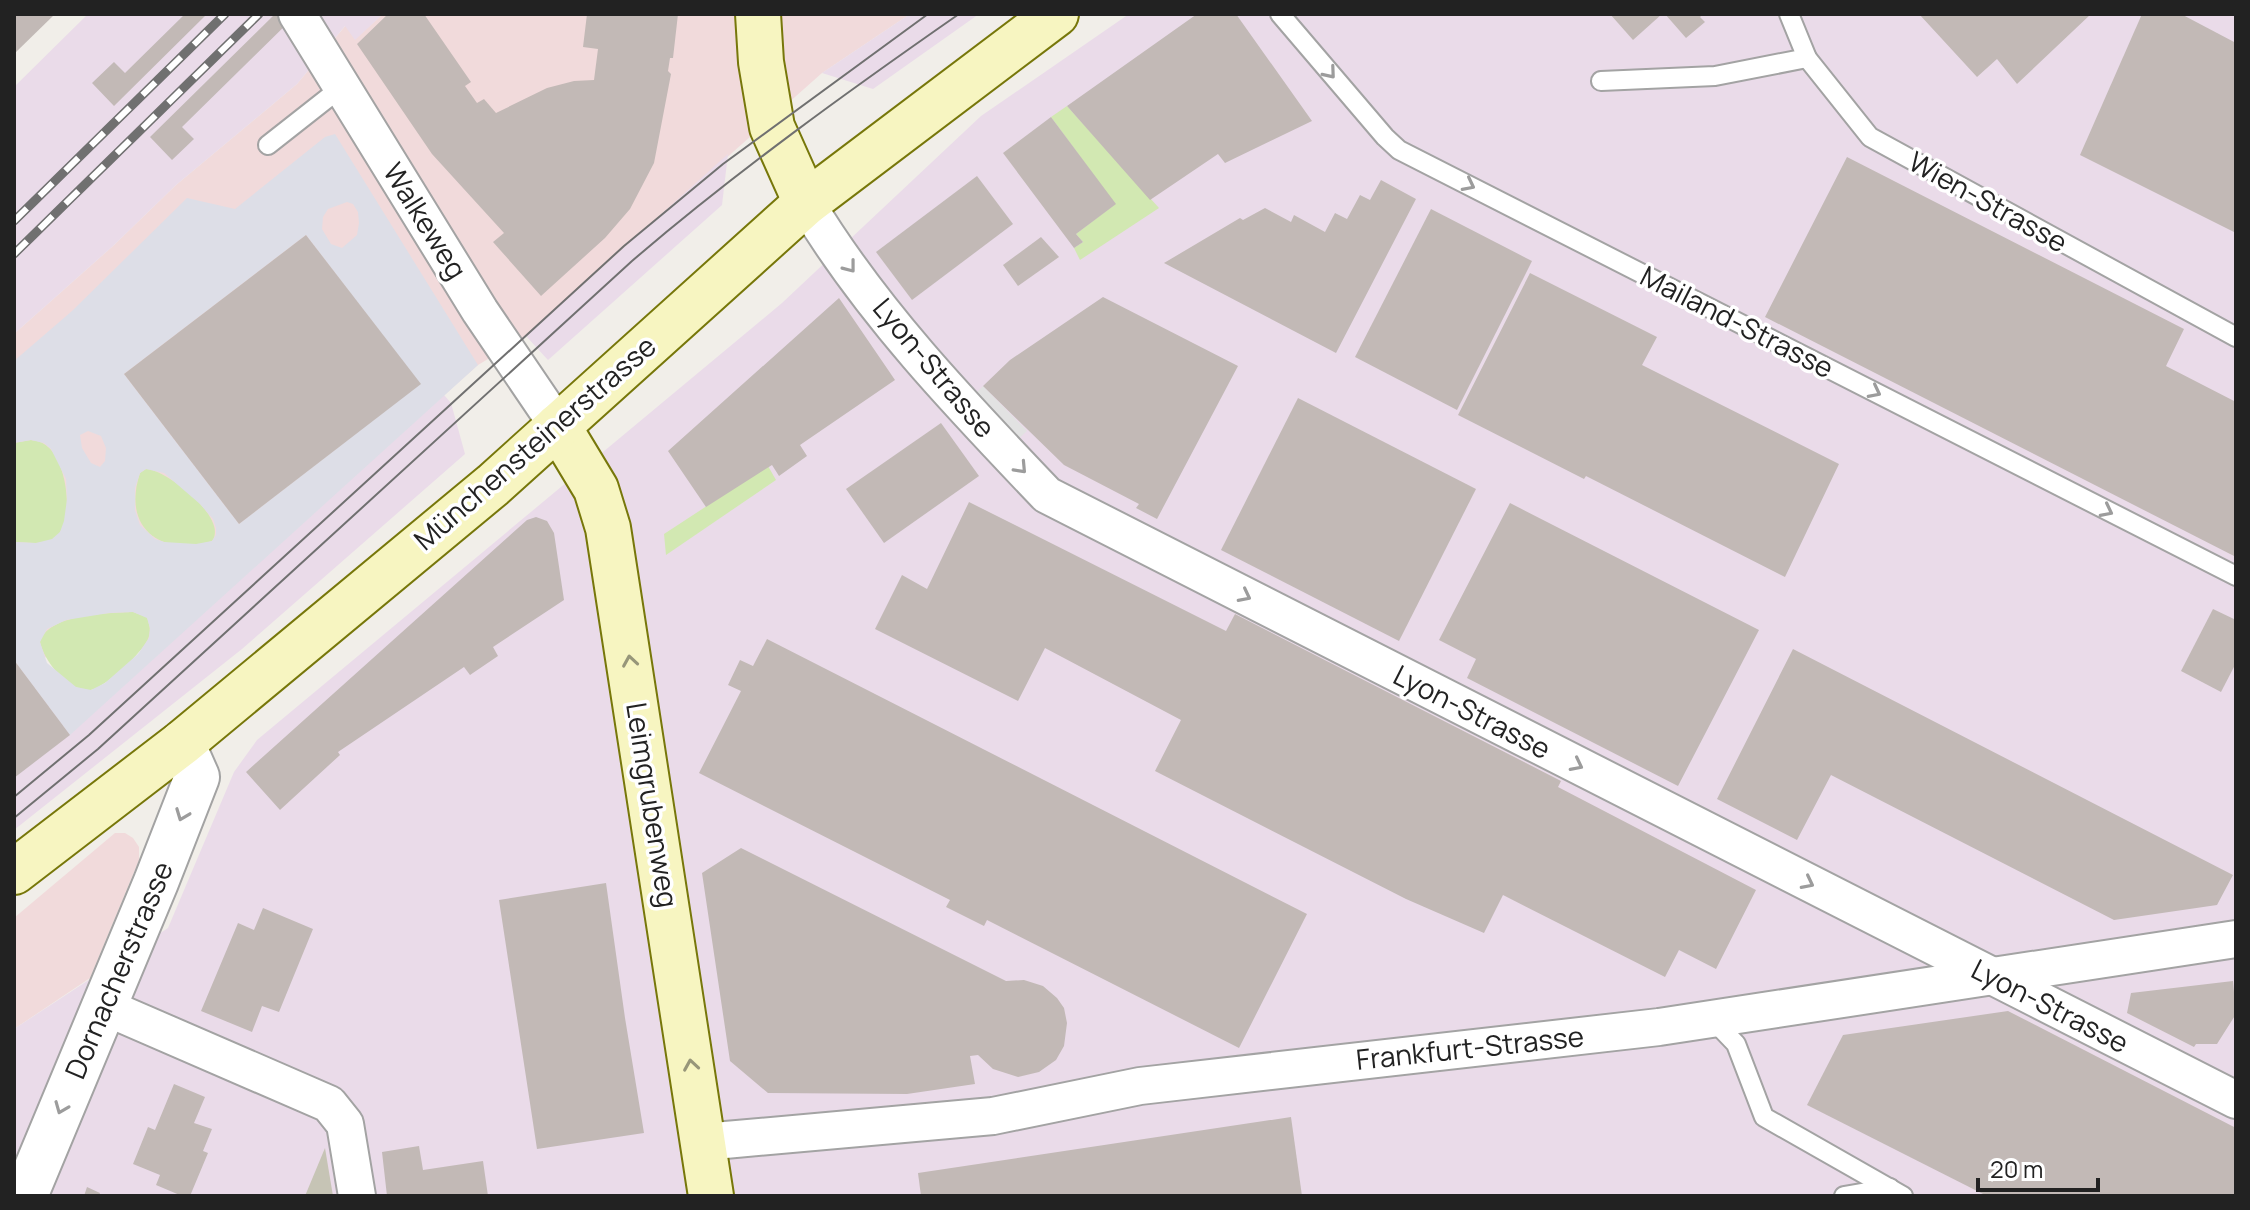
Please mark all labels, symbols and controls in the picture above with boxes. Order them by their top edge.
one-way arrow [1320,64,1335,79]
street label: Wien-Strasse [1902,142,2075,260]
street label: Walkeweg [375,155,476,286]
one-way arrow [1460,176,1475,191]
street label: Mailand-Strasse [1634,256,1840,386]
one-way arrow [841,258,855,273]
street label: Lyon-Strasse [865,289,1004,445]
street label: Münchensteinerstrasse [405,327,663,558]
one-way arrow [1867,383,1882,398]
one-way arrow [1012,459,1026,473]
one-way arrow [2098,501,2113,516]
one-way arrow [1237,586,1252,602]
one-way arrow [622,654,639,668]
street label: Lyon-Strasse [1387,655,1557,767]
street label: Leimgrubenweg [618,700,688,910]
one-way arrow [1568,755,1583,770]
one-way arrow [175,807,192,821]
street label: Dornacherstrasse [55,855,181,1084]
one-way arrow [1800,873,1815,888]
street label: Lyon-Strasse [1965,949,2135,1061]
street label: Frankfurt-Strasse [1354,1016,1586,1078]
one-way arrow [683,1058,700,1071]
one-way arrow [55,1100,71,1114]
scale bar [1978,1142,2098,1192]
text: 20 m [1990,1152,2043,1185]

